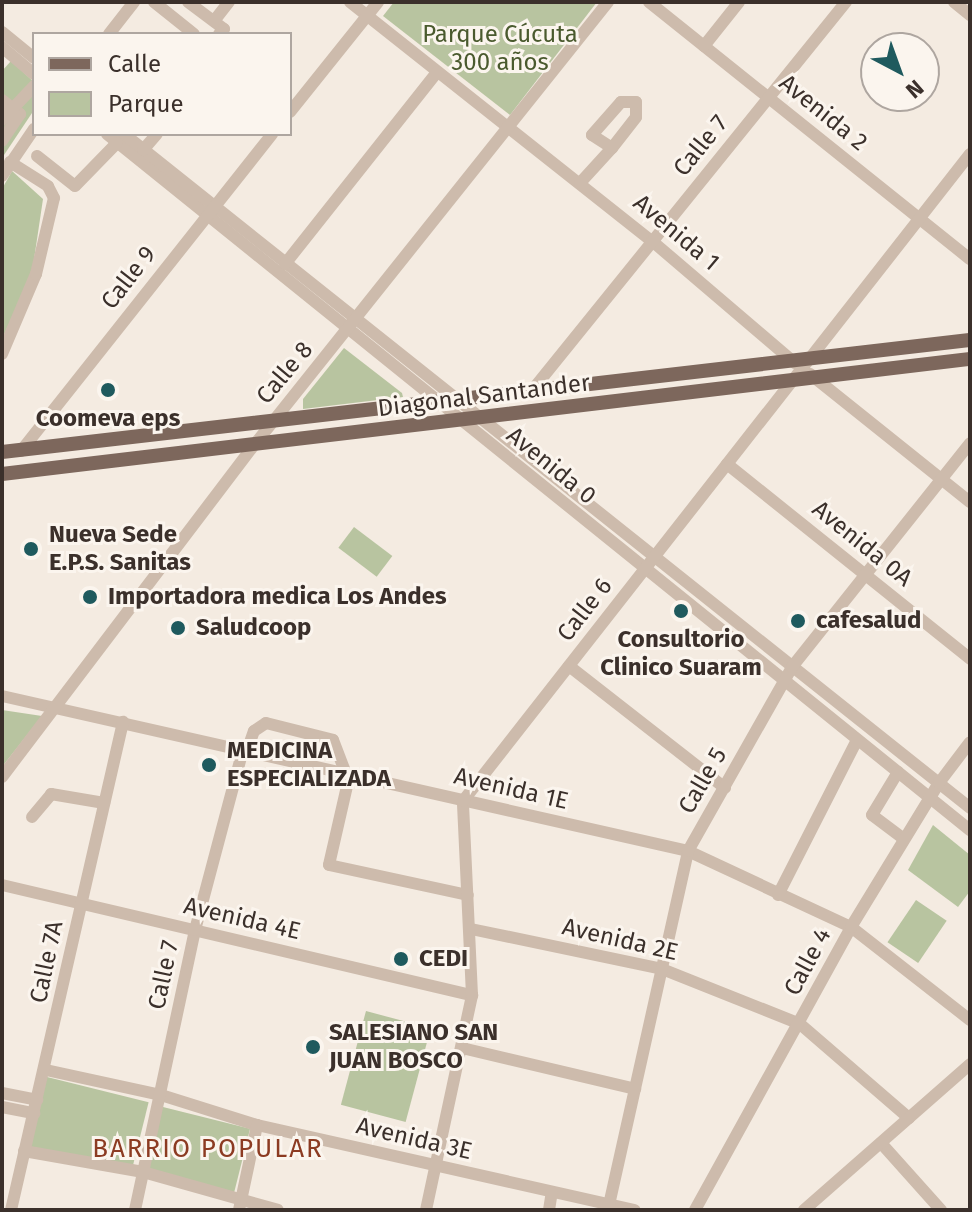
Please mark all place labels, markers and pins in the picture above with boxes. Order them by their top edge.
marker: Coomeva eps [97,379,119,401]
place label: Coomeva eps [36,405,180,433]
place label: Nueva Sede E.P.S. Sanitas [49,521,191,577]
marker: Nueva Sede E.P.S. Sanitas [20,538,42,560]
place label: Importadora medica Los Andes [108,583,446,611]
marker: Importadora medica Los Andes [79,586,101,608]
marker: Consultorio Clinico Suaram [670,600,692,622]
place label: cafesalud [816,607,921,635]
marker: cafesalud [787,610,809,632]
place label: Saludcoop [196,614,311,642]
marker: Saludcoop [167,617,189,639]
place label: Consultorio Clinico Suaram [600,626,762,682]
place label: MEDICINA ESPECIALIZADA [227,737,391,793]
marker: MEDICINA ESPECIALIZADA [198,754,220,776]
place label: CEDI [419,945,468,973]
marker: CEDI [390,948,412,970]
place label: SALESIANO SAN JUAN BOSCO [329,1019,498,1075]
marker: SALESIANO SAN JUAN BOSCO [304,1038,322,1056]

